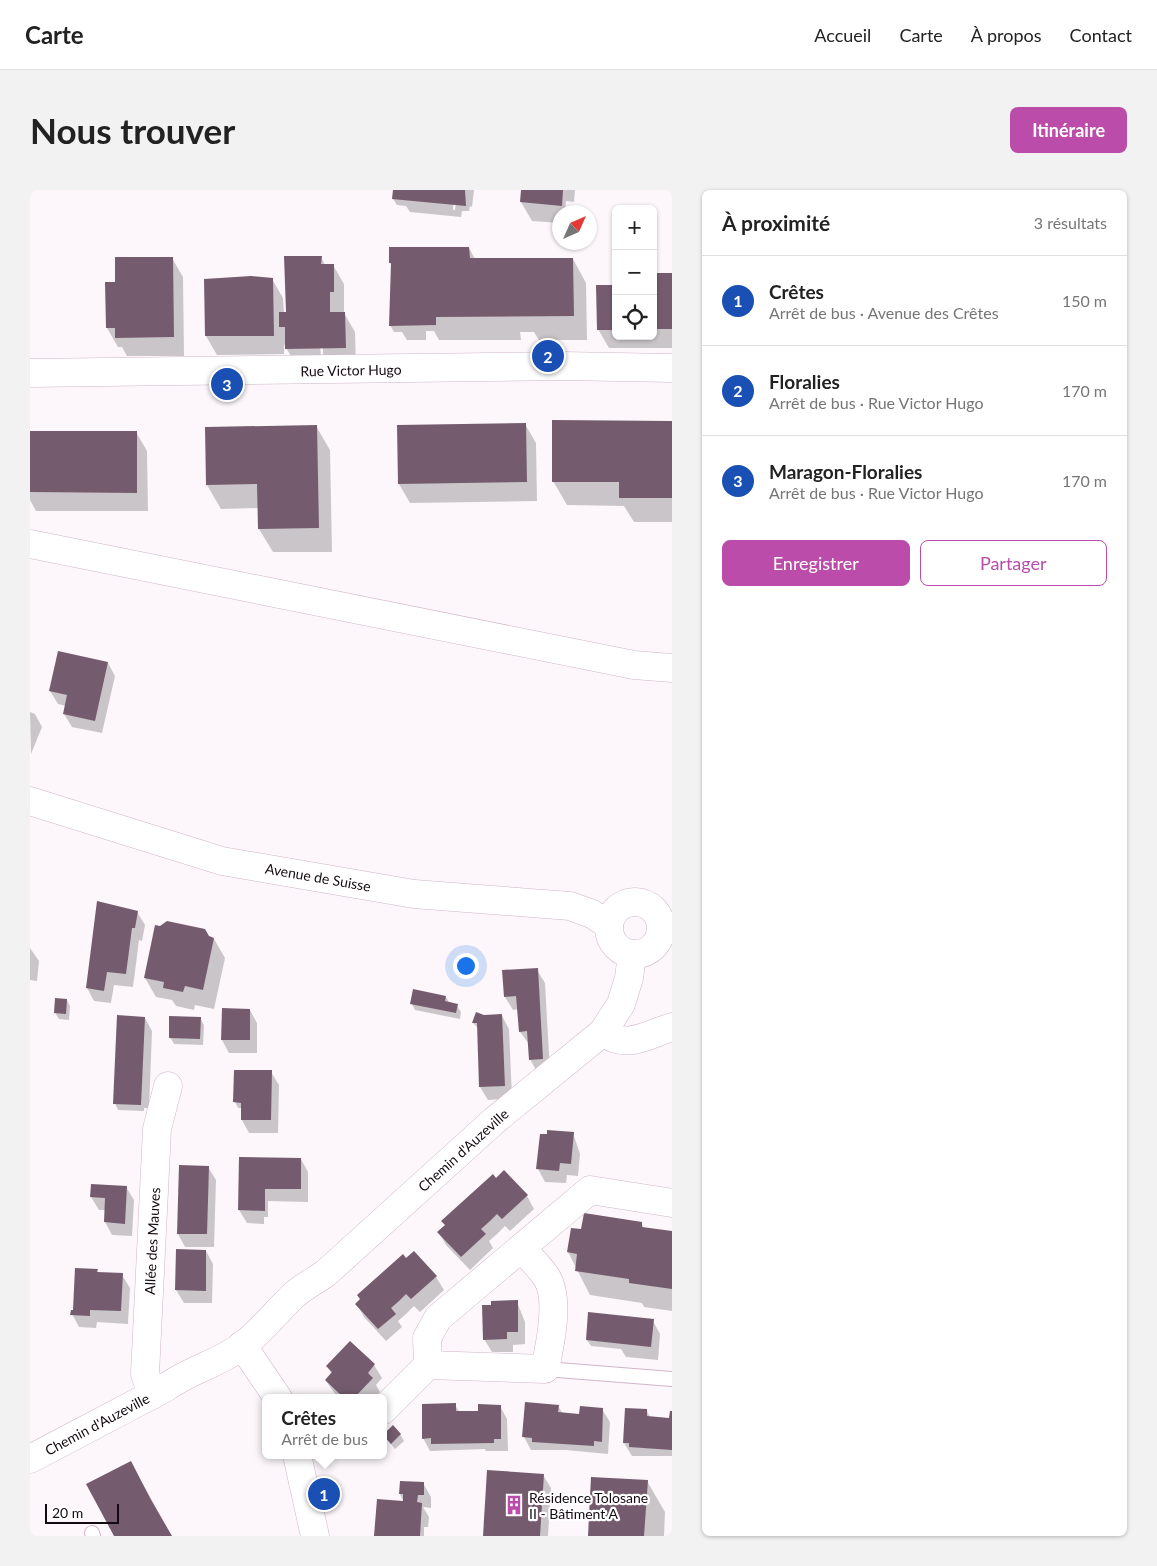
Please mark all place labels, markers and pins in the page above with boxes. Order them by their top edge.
pin: 2 [532,337,564,375]
pin: 3 [211,365,243,403]
pin: 1 [308,1475,340,1513]
place label: Résidence Tolosane II - Bâtiment A [529,1489,648,1522]
building icon: Résidence Tolosane II - Bâtiment A [503,1494,525,1516]

